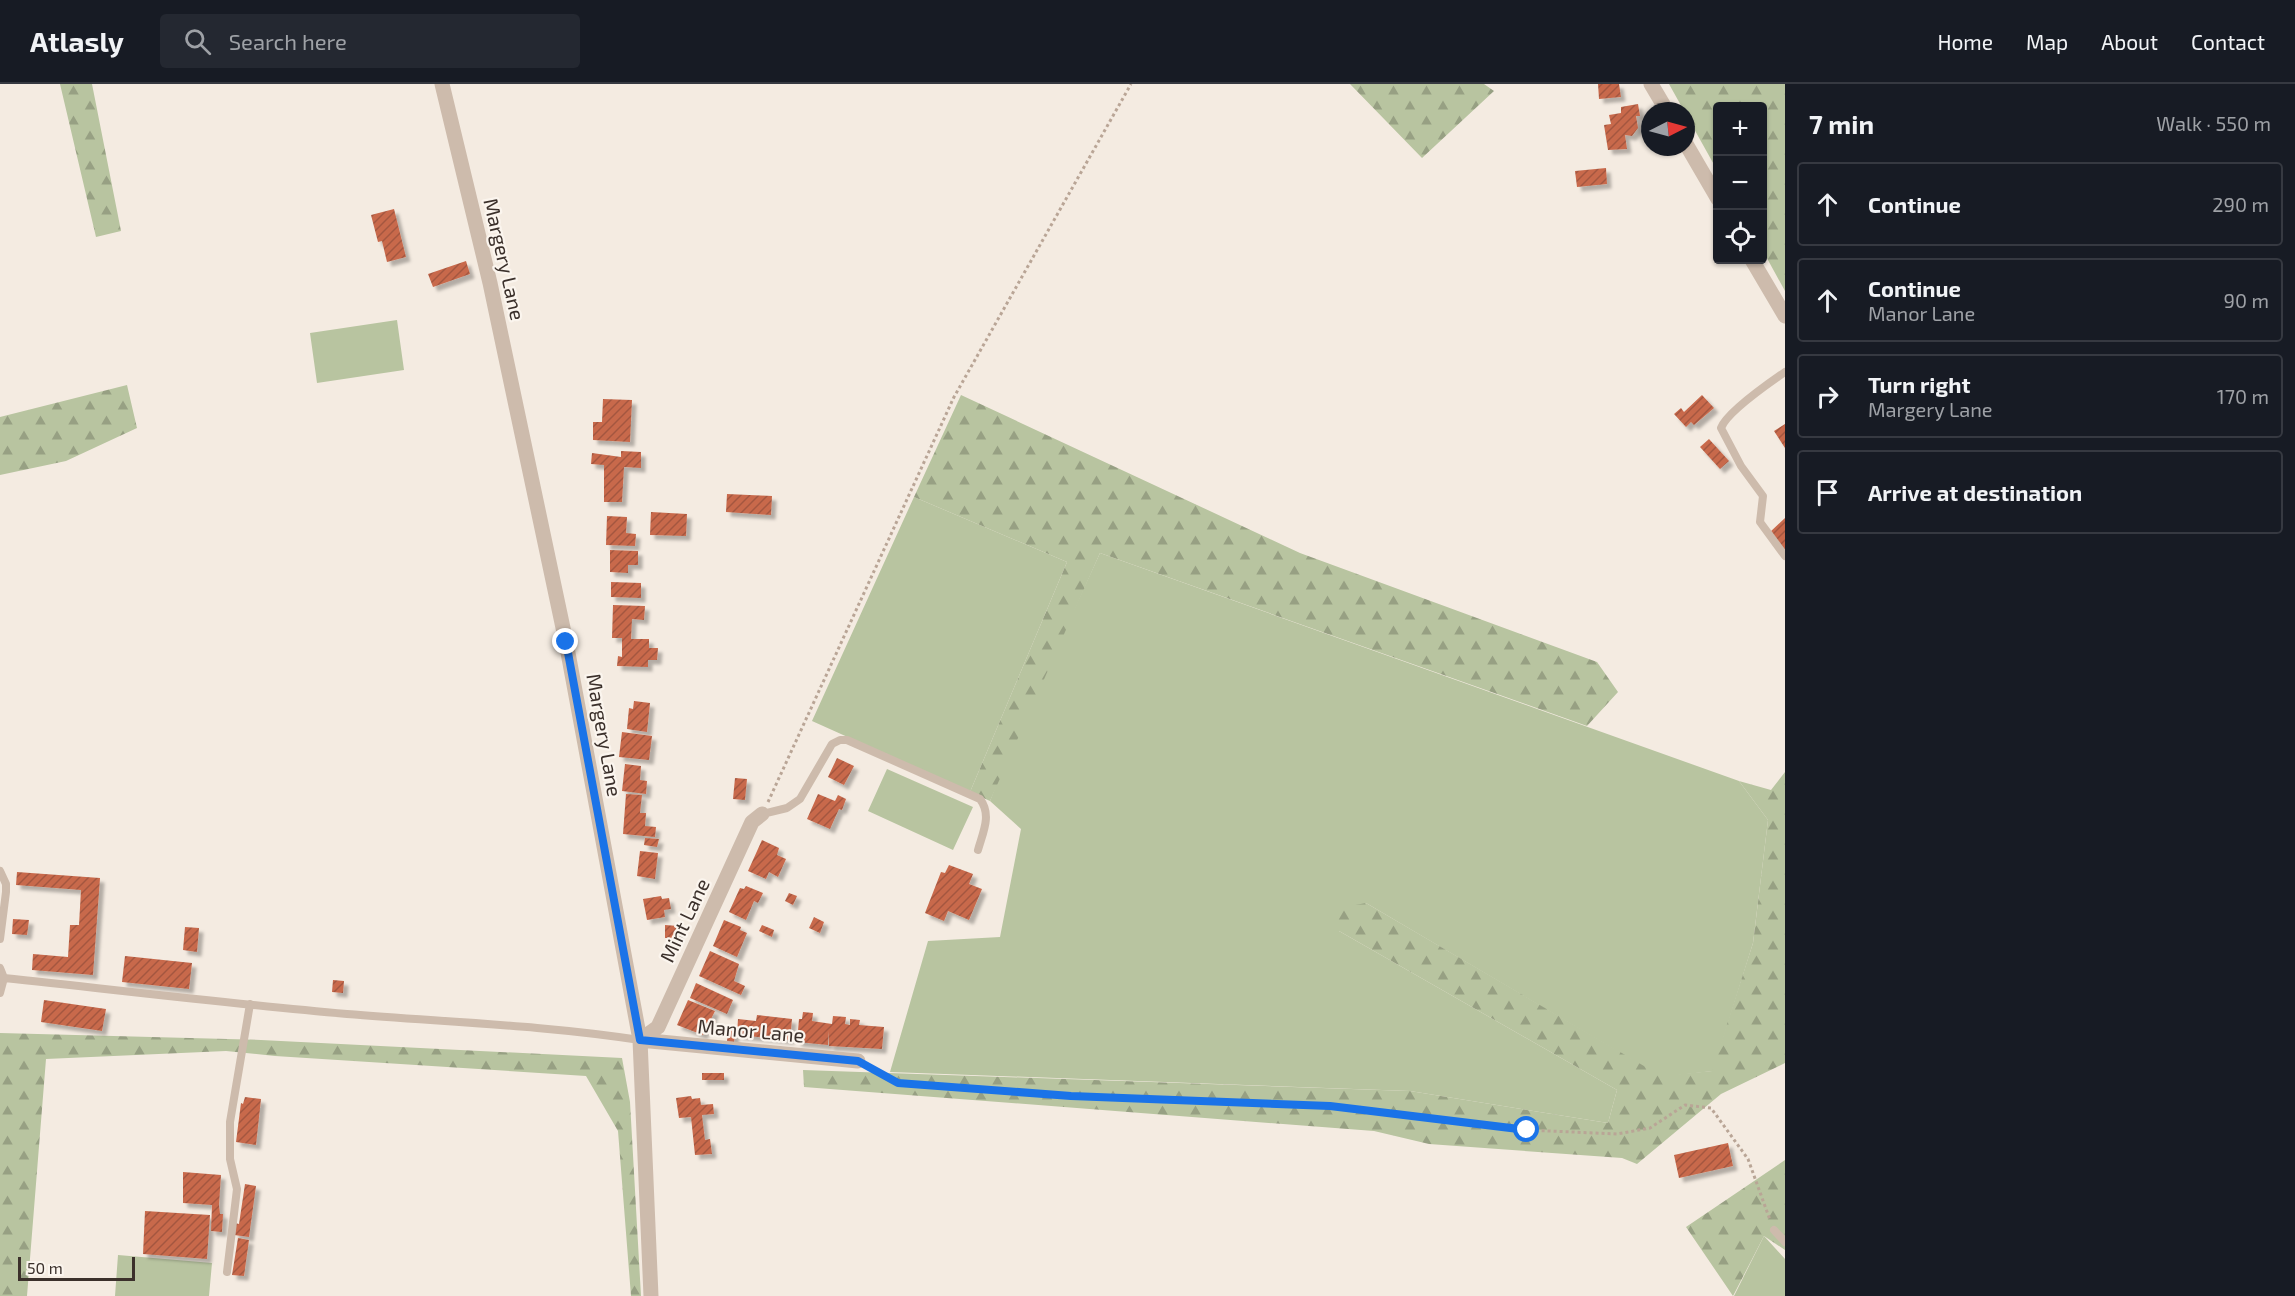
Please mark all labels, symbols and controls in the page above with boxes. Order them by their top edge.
search box [160,14,580,68]
text: Atlasly [30,24,124,58]
icon: search [181,25,214,58]
text: Search here [229,28,347,54]
text: Home [1937,29,1993,54]
text: Map [2026,29,2068,54]
text: About [2101,29,2158,54]
text: Contact [2191,29,2265,54]
north arrow [1641,102,1695,156]
map controls [1713,102,1767,264]
button: + [1713,102,1767,156]
text: 7 min [1809,108,1874,139]
text: Walk · 550 m [2156,111,2271,135]
button: − [1713,156,1767,210]
icon: ahead [1811,188,1844,221]
text: Continue [1868,191,1961,217]
text: 290 m [2212,192,2269,216]
street label: Margery Lane [479,196,531,322]
button: locate [1713,210,1767,264]
text: Continue [1868,275,1961,301]
icon: ahead [1811,284,1844,317]
text: 90 m [2224,288,2269,312]
text: Manor Lane [1868,301,1975,325]
text: Turn right [1868,371,1970,397]
icon: right [1811,380,1844,413]
text: 170 m [2217,384,2269,408]
text: Margery Lane [1868,397,1993,421]
icon: arrive [1811,476,1844,509]
text: Arrive at destination [1868,479,2082,505]
route end [552,628,578,654]
street label: Margery Lane [582,672,628,798]
street label: Mint Lane [654,874,714,966]
street label: Manor Lane [697,1013,805,1047]
route start [1513,1116,1539,1142]
scale bar [18,1254,135,1282]
text: 50 m [27,1258,63,1277]

